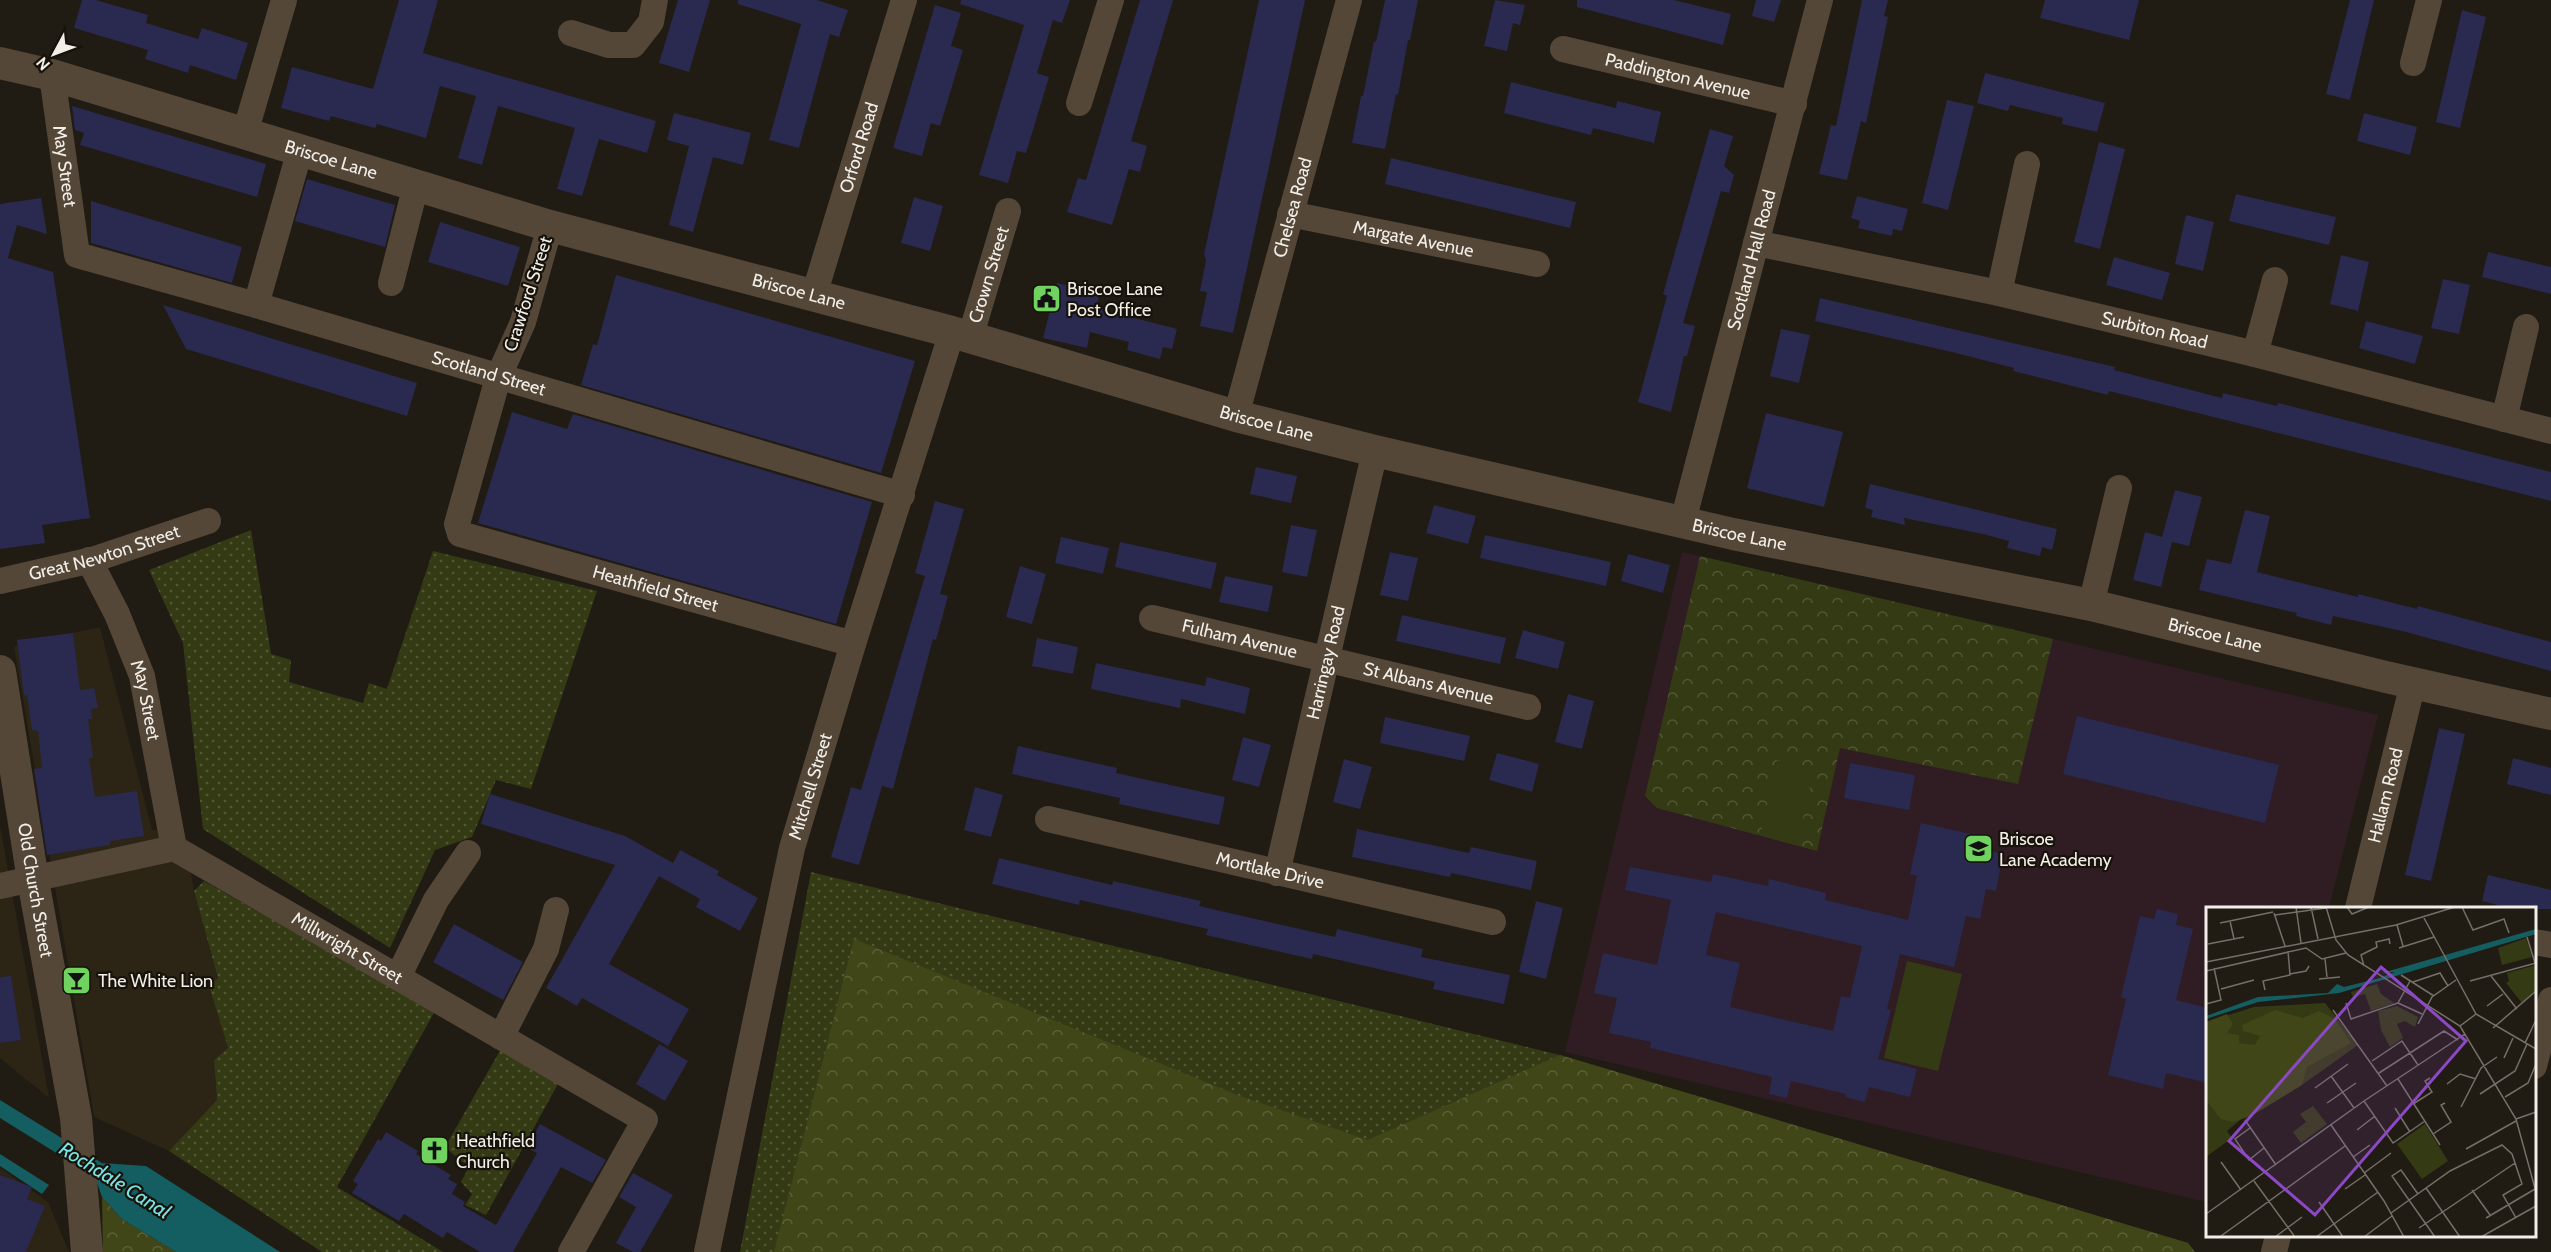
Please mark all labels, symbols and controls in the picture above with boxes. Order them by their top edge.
north arrow [24,24,84,84]
street label: Paddington Avenue [1603,48,1753,104]
text: N [32,53,54,74]
street label: Orford Road [835,100,883,196]
street label: May Street [48,124,81,208]
street label: Briscoe Lane [282,135,380,184]
street label: Chelsea Road [1269,155,1317,260]
street label: Scotland Hall Road [1723,187,1781,332]
street label: Margate Avenue [1351,216,1476,262]
street label: Crown Street [964,224,1014,326]
street label: Crawford Street [499,234,557,354]
street label: Briscoe Lane [750,269,848,314]
place label: Briscoe Lane Post Office [1067,278,1163,321]
public building icon: Briscoe Lane Post Office [1030,283,1062,315]
street label: Surbiton Road [2099,307,2210,353]
street label: Scotland Street [429,346,548,401]
street label: Briscoe Lane [1217,401,1316,446]
street label: Briscoe Lane [1690,514,1789,555]
street label: Great Newton Street [27,520,183,585]
street label: Heathfield Street [590,561,721,617]
street label: Harringay Road [1302,604,1350,722]
street label: Briscoe Lane [2166,613,2264,657]
street label: Fulham Avenue [1180,614,1299,663]
street label: May Street [126,656,165,742]
street label: St Albans Avenue [1361,657,1496,709]
street label: Mitchell Street [784,731,837,843]
street label: Hallam Road [2363,745,2408,845]
street label: Old Church Street [13,821,58,959]
place label: Briscoe Lane Academy [1999,828,2112,871]
school or university icon: Briscoe Lane Academy [1962,833,1994,865]
street label: Mortlake Drive [1214,847,1326,894]
street label: Millwright Street [288,907,406,989]
inset map [2206,907,2536,1237]
bar icon: The White Lion [61,965,93,997]
place label: The White Lion [98,970,213,992]
place label: Heathfield Church [456,1130,535,1173]
church icon: Heathfield Church [419,1135,451,1167]
water label: Rochdale Canal [55,1136,175,1224]

